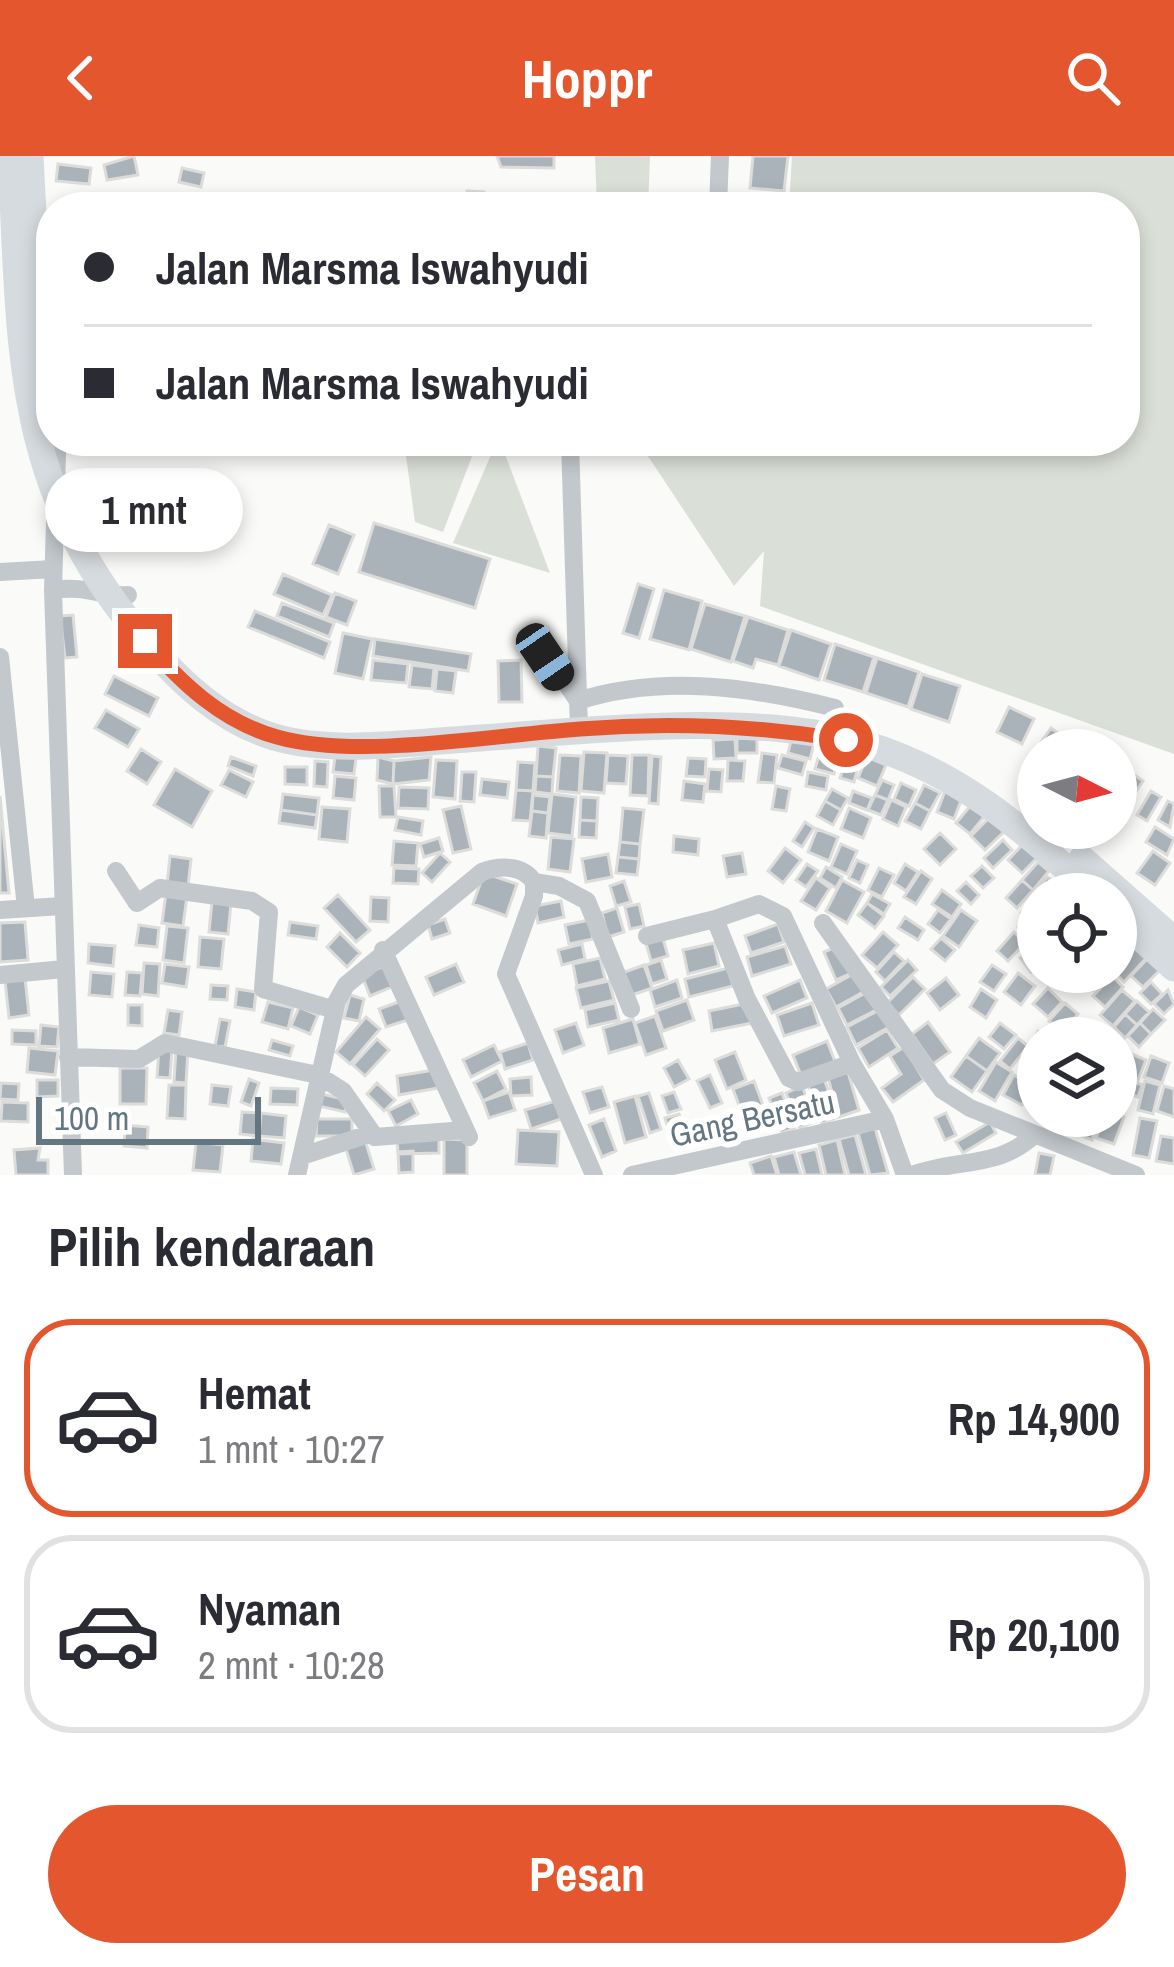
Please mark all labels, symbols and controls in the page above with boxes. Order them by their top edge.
text: Hoppr [522,42,652,115]
icon: back [48,45,114,111]
icon: search [1060,45,1126,111]
text: Jalan Marsma Iswahyudi [156,237,589,298]
text: Jalan Marsma Iswahyudi [156,352,589,413]
callout: 1 mnt [46,467,244,551]
text: 1 mnt [101,484,187,536]
route end [118,614,172,668]
car [510,617,580,697]
route start [819,713,873,767]
north arrow [1017,729,1137,849]
map controls [1017,729,1137,1137]
button: locate [1017,873,1137,993]
button: layers [1017,1017,1137,1137]
street label: Gang Bersatu [666,1079,838,1157]
scale bar [36,1091,261,1144]
text: 100 m [54,1096,129,1140]
text: Pilih kendaraan [48,1210,375,1283]
text: Hemat [198,1362,311,1423]
icon: car [54,1364,162,1472]
text: Rp 14,900 [948,1388,1120,1449]
text: 1 mnt · 10:27 [198,1423,385,1475]
text: Nyaman [198,1578,342,1639]
icon: car [54,1580,162,1688]
text: Rp 20,100 [948,1604,1120,1665]
text: 2 mnt · 10:28 [198,1639,385,1691]
button: Pesan [48,1805,1126,1943]

